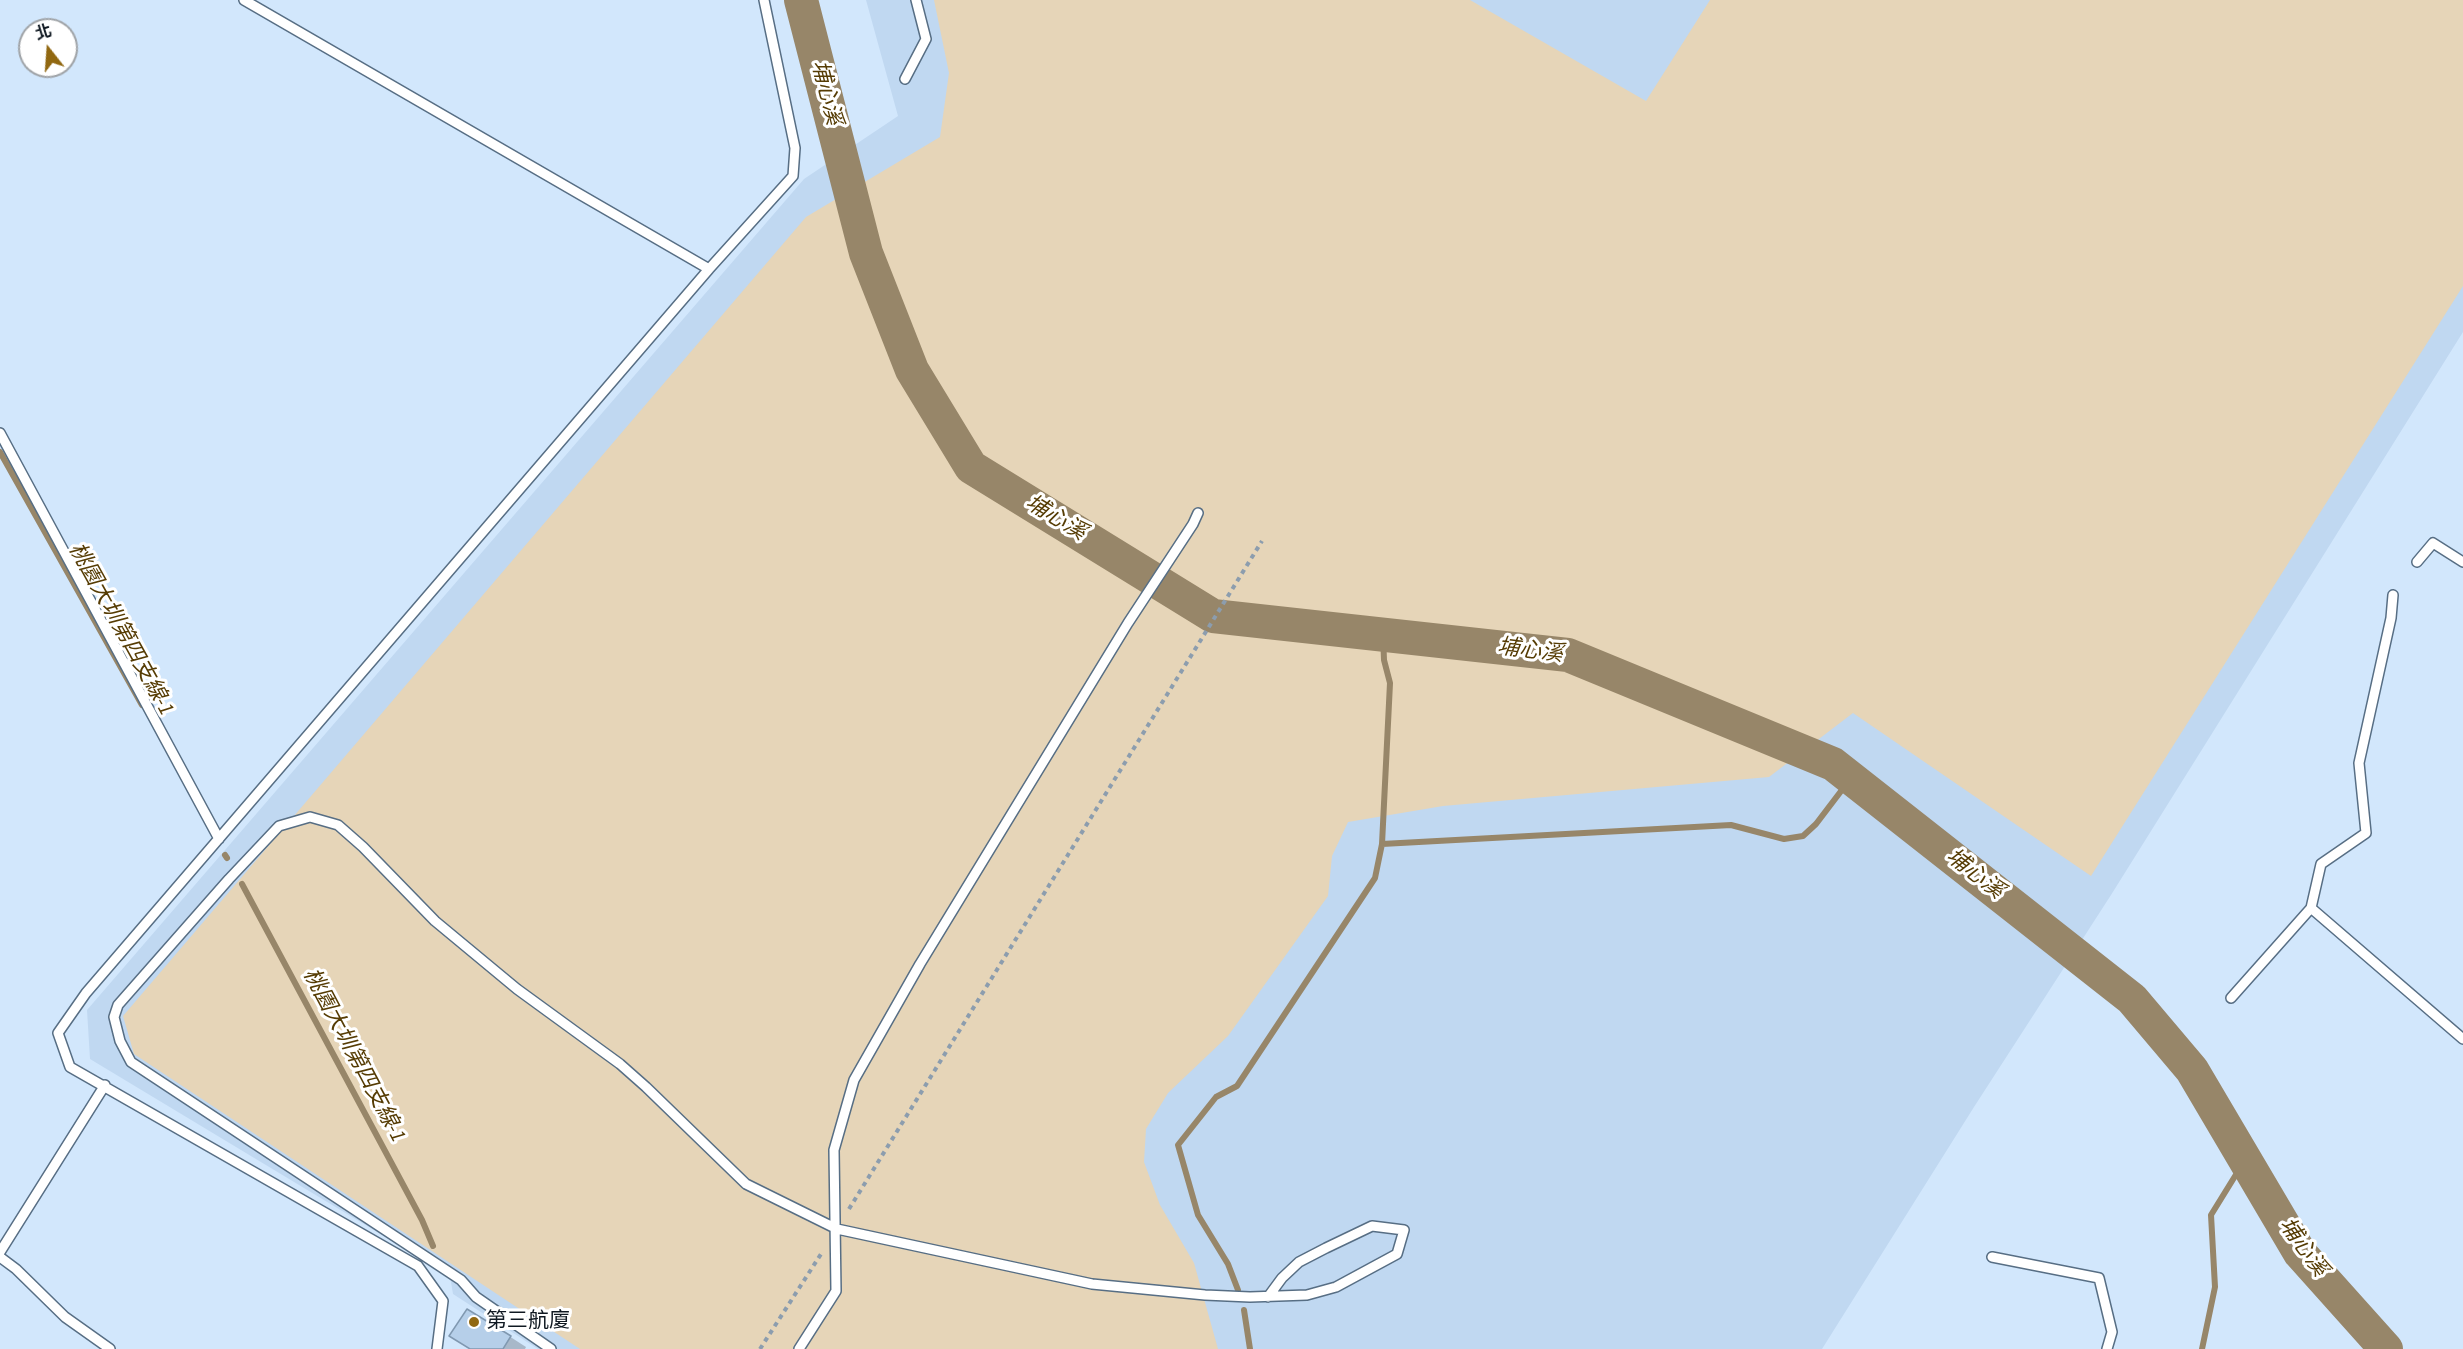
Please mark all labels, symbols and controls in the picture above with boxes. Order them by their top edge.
north arrow [18,18,78,78]
text: 北 [32,20,54,46]
water label: 埔心溪 [804,58,846,128]
water label: 埔心溪 [1020,491,1090,547]
water label: 桃園大圳第四支線-1 [62,539,178,721]
water label: 埔心溪 [1496,635,1564,669]
water label: 埔心溪 [1940,844,2008,906]
water label: 桃園大圳第四支線-1 [296,965,410,1147]
water label: 埔心溪 [2272,1214,2332,1282]
place label: 第三航廈 [486,1309,570,1335]
marker: 第三航廈 [467,1315,481,1329]

